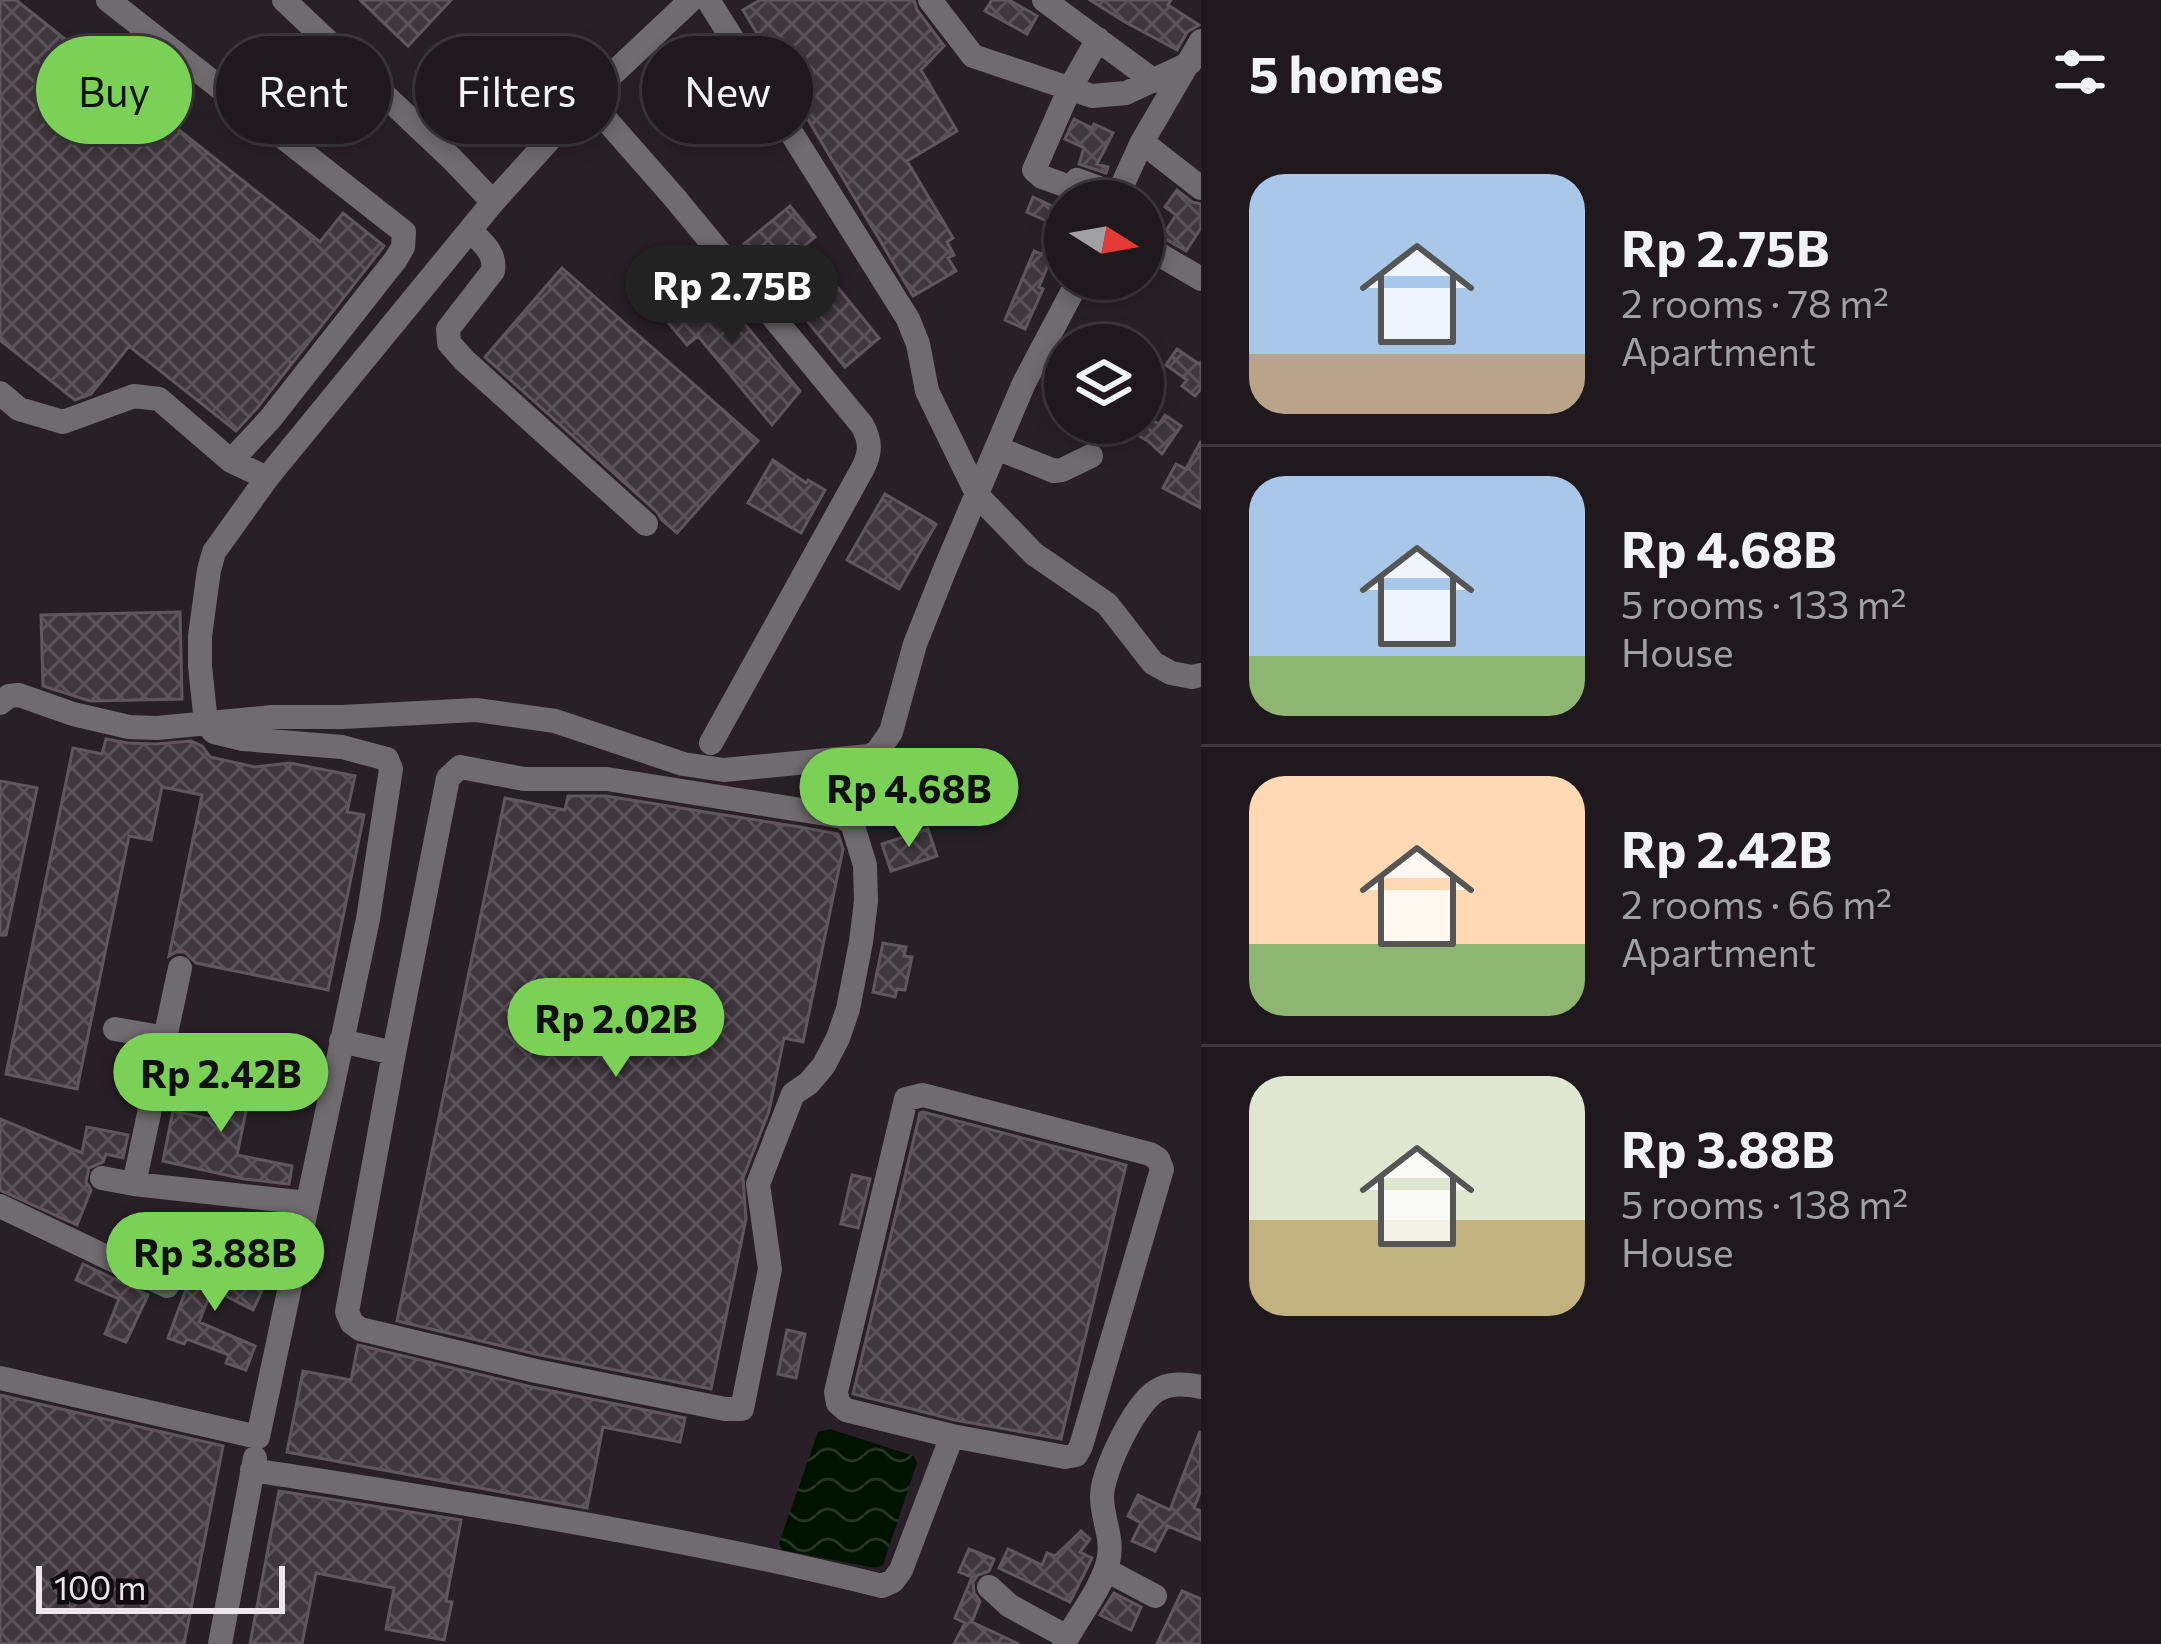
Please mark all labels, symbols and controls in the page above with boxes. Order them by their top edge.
chip: Buy [36,36,192,144]
chip: Rent [216,36,391,144]
chip: Filters [415,36,618,144]
chip: New [642,36,813,144]
icon: filters [2047,39,2113,105]
text: 5 homes [1249,41,1444,104]
north arrow [1044,180,1164,300]
map controls [1044,180,1164,444]
text: Rp 2.75B [1621,215,1829,278]
icon: home [1345,222,1489,366]
pin: Rp 2.75B [608,245,856,347]
text: Rp 2.75B [652,260,812,308]
text: 2 rooms · 78 m² [1621,278,1889,326]
button: layers [1044,324,1164,444]
text: Apartment [1621,326,1816,374]
text: Rp 4.68B [1621,516,1837,579]
icon: home [1345,524,1489,668]
text: 5 rooms · 133 m² [1621,579,1907,627]
text: House [1621,627,1734,675]
pin: Rp 4.68B [785,748,1033,850]
text: Rp 4.68B [826,763,992,811]
text: Rp 2.42B [1621,816,1832,879]
icon: home [1345,824,1489,968]
text: 2 rooms · 66 m² [1621,879,1892,927]
text: Apartment [1621,927,1816,975]
pin: Rp 2.02B [492,978,740,1080]
text: Rp 2.02B [534,993,698,1041]
pin: Rp 2.42B [97,1033,345,1135]
text: Rp 2.42B [140,1048,302,1096]
text: Rp 3.88B [1621,1116,1835,1179]
icon: home [1345,1124,1489,1268]
text: 5 rooms · 138 m² [1621,1179,1908,1227]
pin: Rp 3.88B [91,1212,339,1314]
text: Rp 3.88B [133,1227,297,1275]
text: House [1621,1227,1734,1275]
scale bar [36,1560,285,1613]
text: 100 m [54,1566,146,1607]

